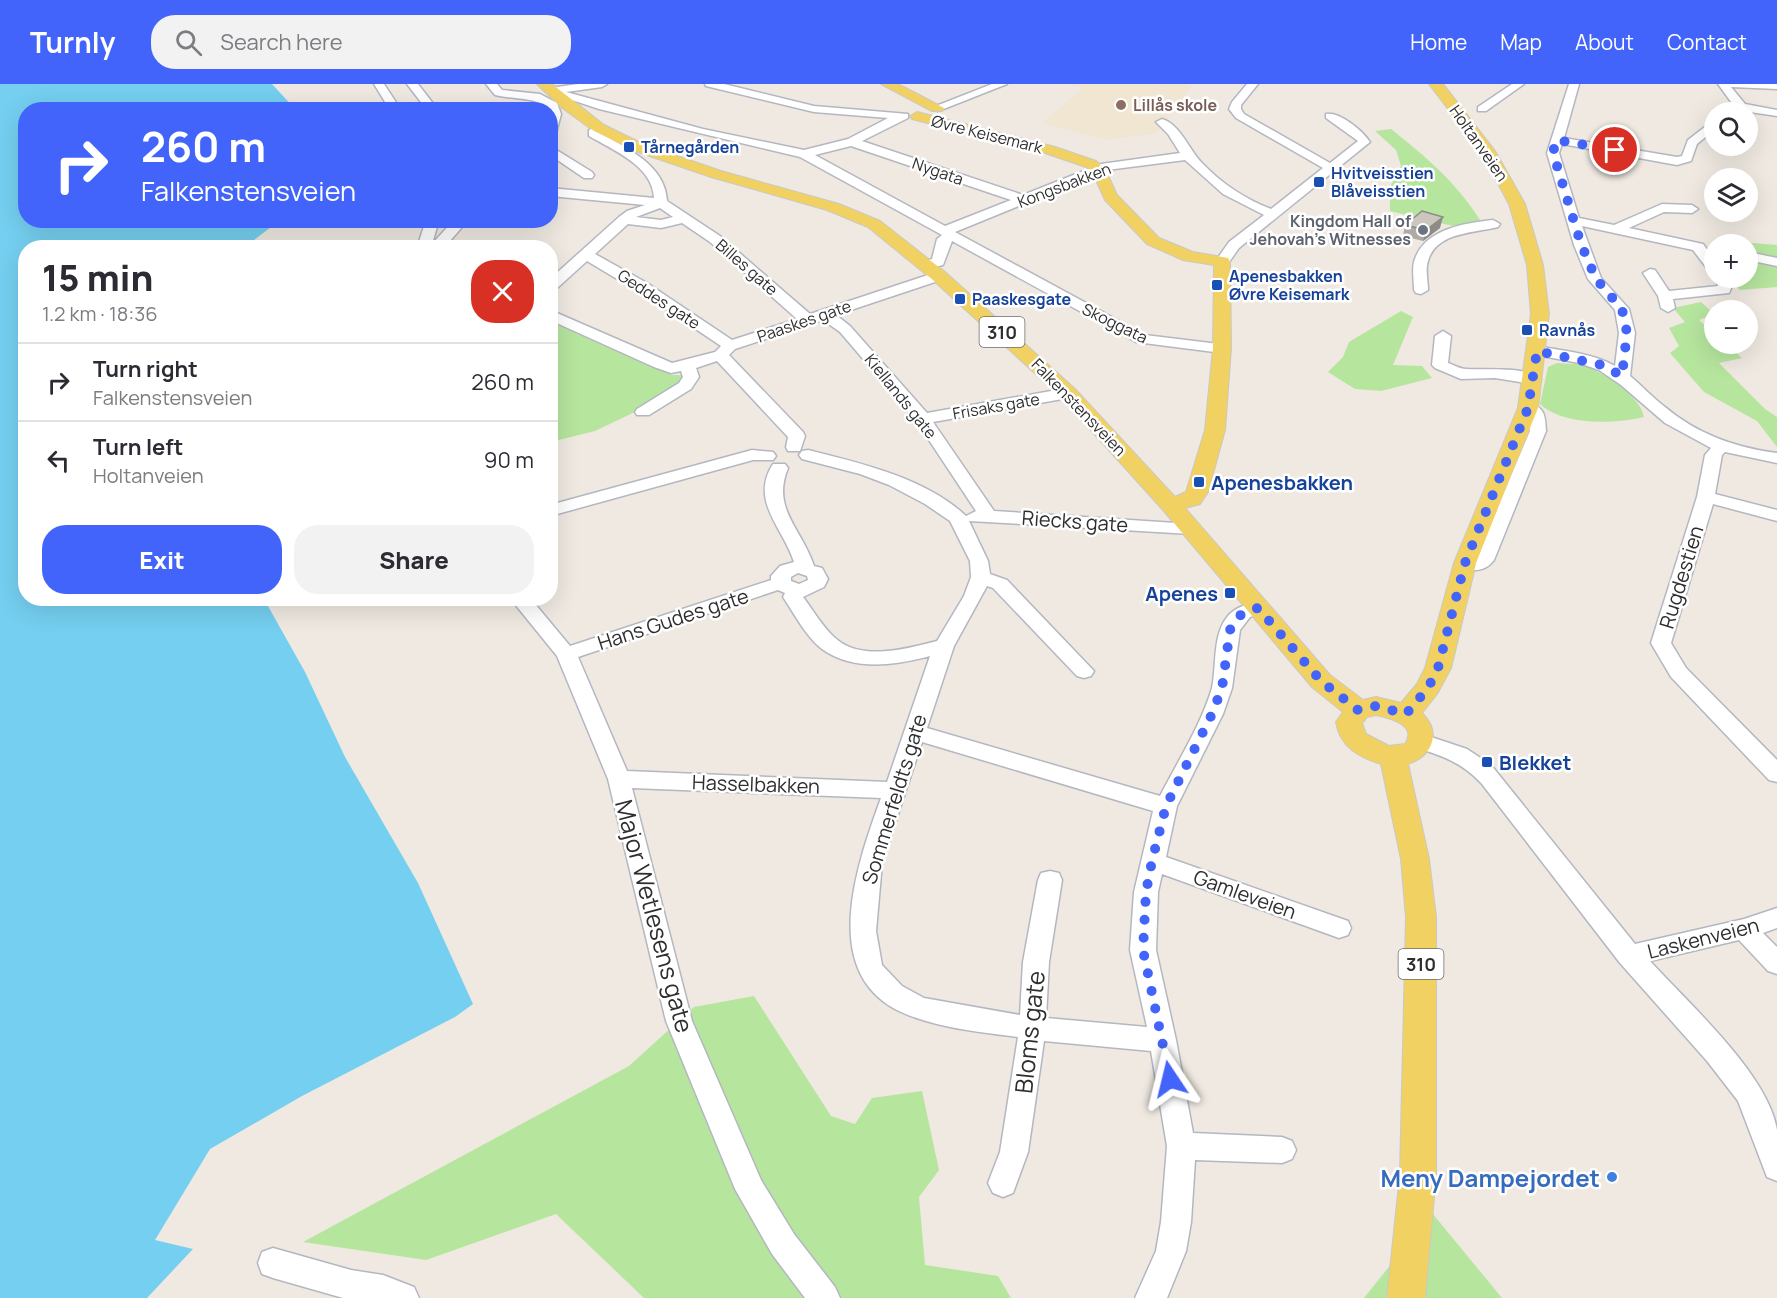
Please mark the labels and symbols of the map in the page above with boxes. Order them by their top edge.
place label: Lillås skole [1133,94,1218,116]
marker: Lillås skole [1114,98,1128,112]
street label: Holtanveien [1445,100,1513,186]
street label: Øvre Keisemark [929,110,1046,159]
pin [1589,124,1640,175]
place label: Tårnegården [641,136,739,158]
marker: Tårnegården [622,140,636,154]
street label: Nygata [909,152,967,190]
street label: Kongsbakken [1014,157,1114,213]
place label: Hvitveisstien Blåveisstien [1331,162,1434,202]
marker: Hvitveisstien Blåveisstien [1312,175,1326,189]
place label: Kingdom Hall of Jehovah's Witnesses [1250,210,1411,250]
marker: Kingdom Hall of Jehovah's Witnesses [1416,223,1430,237]
street label: Billes gate [711,234,783,300]
street label: Geddes gate [613,264,705,334]
place label: Apenesbakken Øvre Keisemark [1229,265,1350,305]
marker: Apenesbakken Øvre Keisemark [1210,278,1224,292]
place label: Paaskesgate [972,288,1071,310]
marker: Paaskesgate [953,292,967,306]
street label: Paaskes gate [754,295,854,347]
street label: Skoggata [1079,298,1151,348]
road number: 310 [980,317,1024,347]
place label: Ravnås [1539,319,1596,341]
marker: Ravnås [1520,323,1534,337]
street label: Kiellands gate [860,349,942,443]
street label: Falkenstensveien [1027,354,1131,460]
street label: Frisaks gate [951,388,1041,424]
place label: Apenesbakken [1211,469,1353,496]
marker: Apenesbakken [1192,475,1206,489]
street label: Riecks gate [1021,504,1129,538]
street label: Rugdestien [1653,522,1709,632]
place label: Apenes [1145,580,1218,607]
street label: Hans Gudes gate [594,582,752,656]
marker: Apenes [1223,586,1237,600]
street label: Sommerfeldts gate [855,711,933,887]
place label: Blekket [1499,749,1571,776]
marker: Blekket [1480,755,1494,769]
street label: Hasselbakken [692,768,820,800]
street label: Major Wetlesens gate [608,796,702,1036]
street label: Gamleveien [1190,863,1300,925]
street label: Laskenveien [1644,911,1762,965]
road number: 310 [1398,949,1444,979]
street label: Bloms gate [1006,969,1052,1095]
position arrow [1138,1047,1202,1111]
place label: Meny Dampejordet [1380,1161,1600,1194]
marker: Meny Dampejordet [1605,1170,1619,1184]

